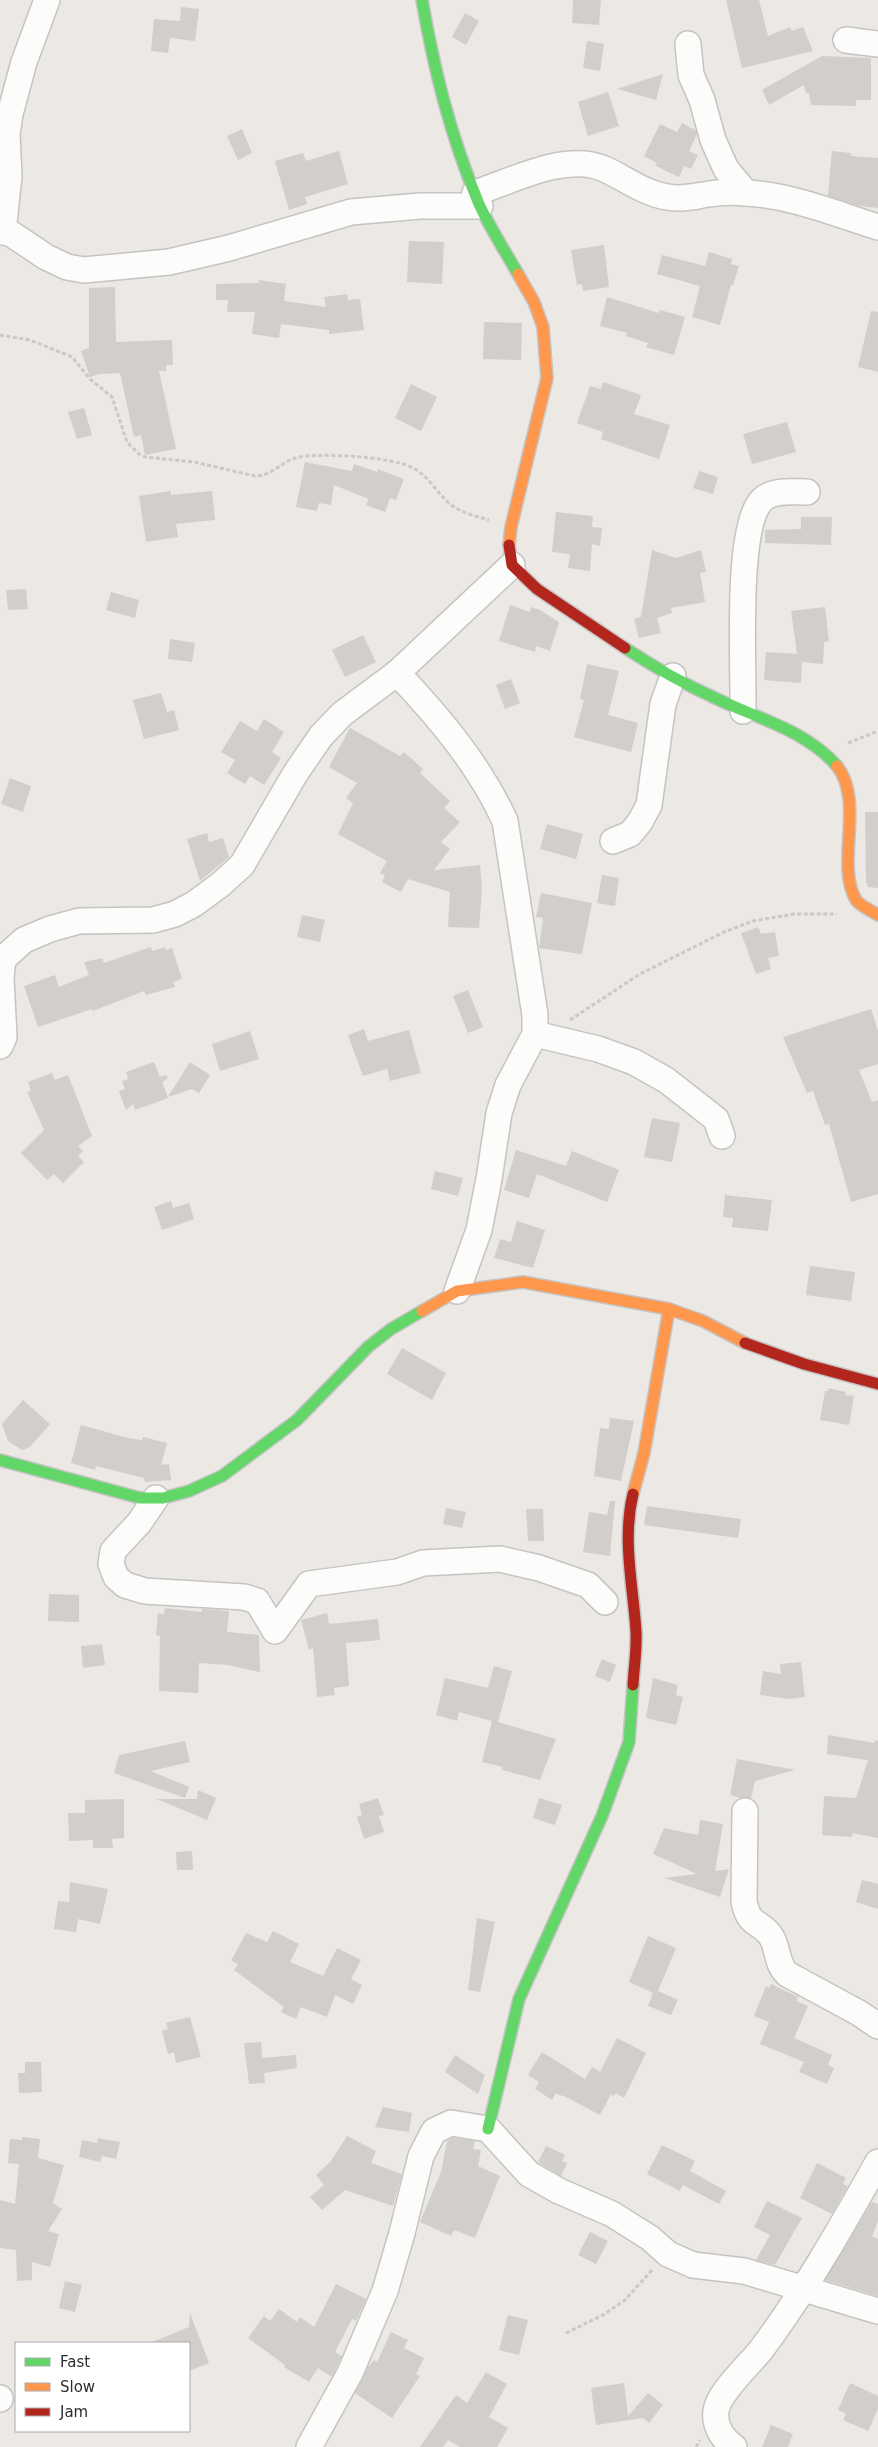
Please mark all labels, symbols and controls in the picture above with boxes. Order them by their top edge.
legend [15,2342,190,2432]
text: Fast [60,2353,90,2371]
text: Slow [60,2378,95,2396]
text: Jam [59,2403,88,2421]

